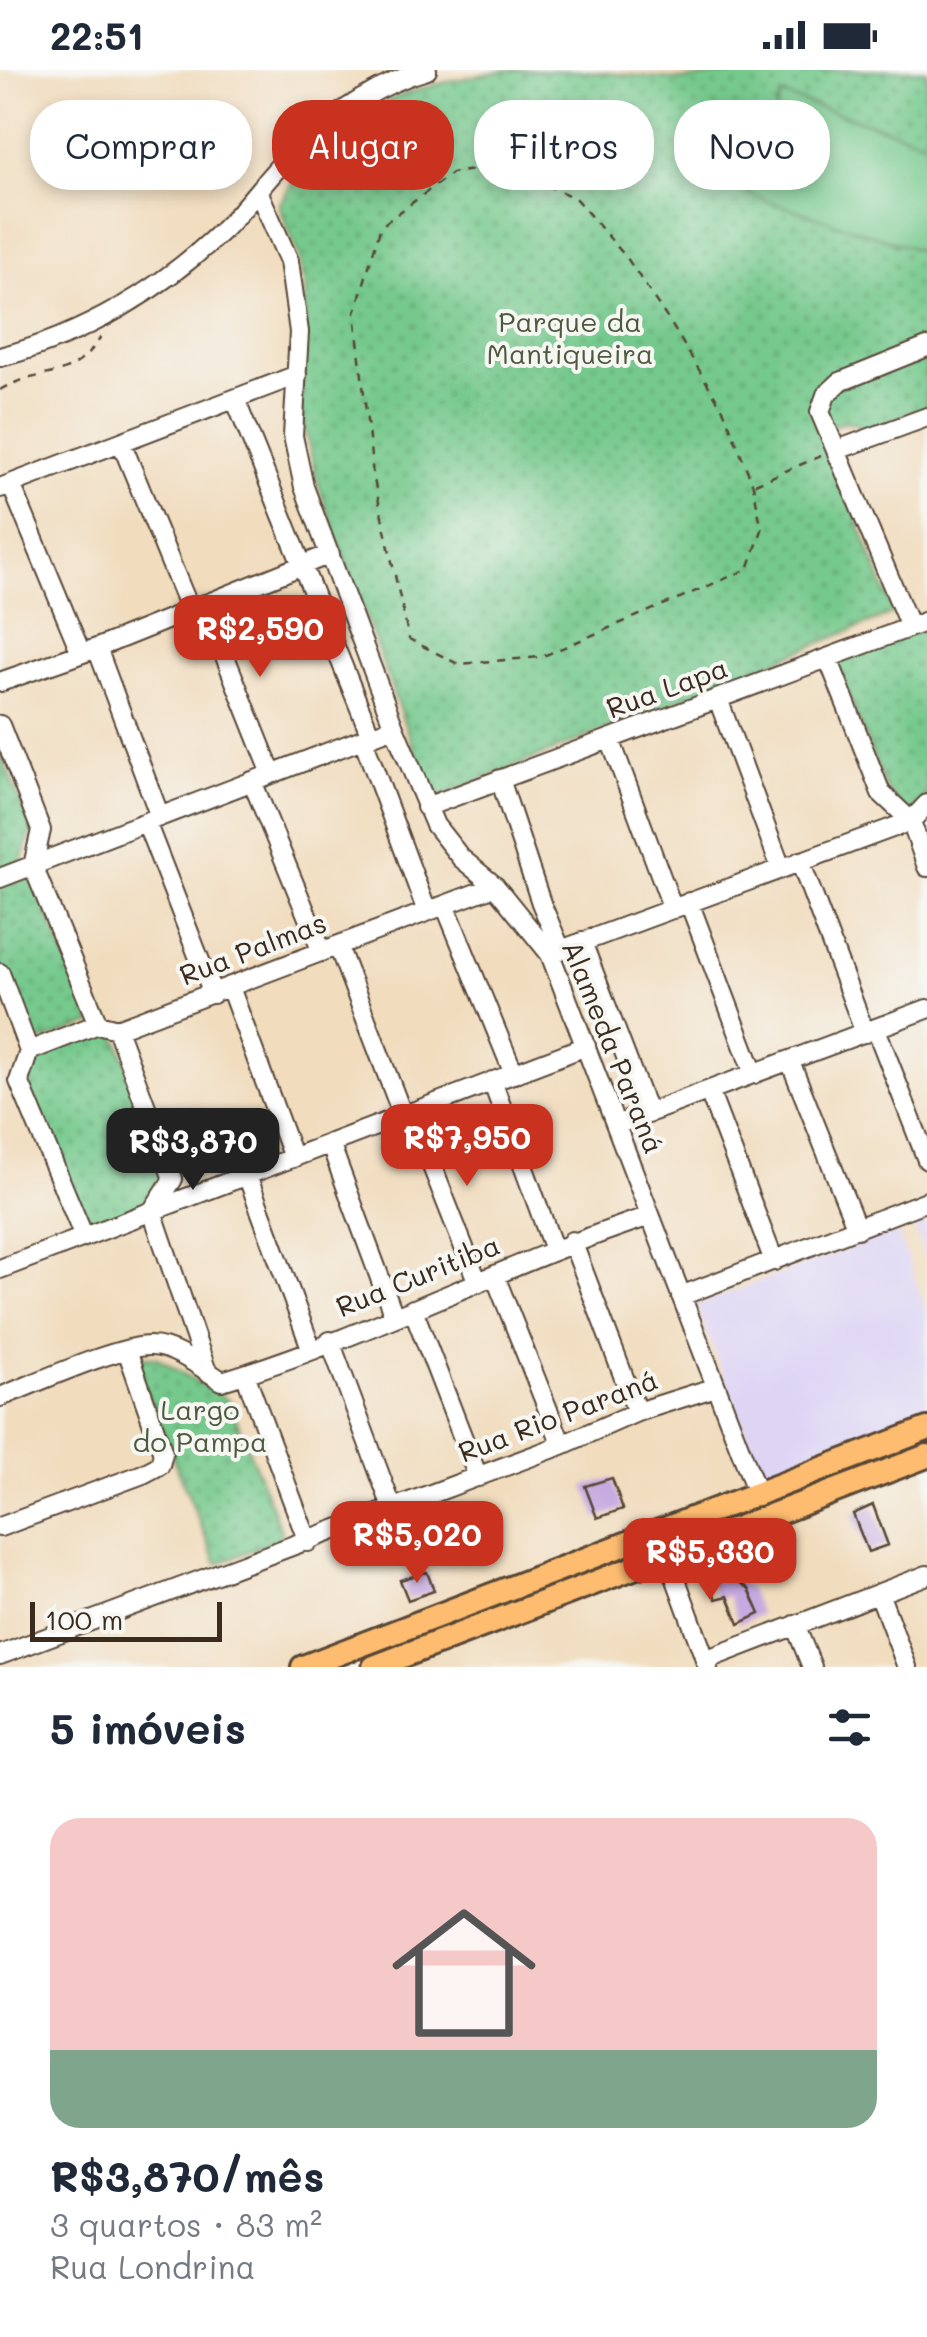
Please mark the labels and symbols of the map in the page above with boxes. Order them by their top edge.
park label: Parque da Mantiqueira [487,303,653,371]
pin: R$2,590 [168,595,352,680]
street label: Rua Lapa [601,649,732,726]
street label: Rua Palmas [174,904,331,993]
street label: Alameda Paraná [555,935,673,1158]
pin: R$7,950 [375,1104,559,1189]
pin: R$3,870 [101,1108,285,1193]
street label: Rua Curitiba [330,1226,505,1324]
street label: Rua Rio Paraná [453,1360,662,1470]
park label: Largo do Pampa [133,1391,267,1459]
pin: R$5,020 [325,1501,509,1586]
pin: R$5,330 [618,1518,802,1603]
scale bar [30,1597,222,1642]

